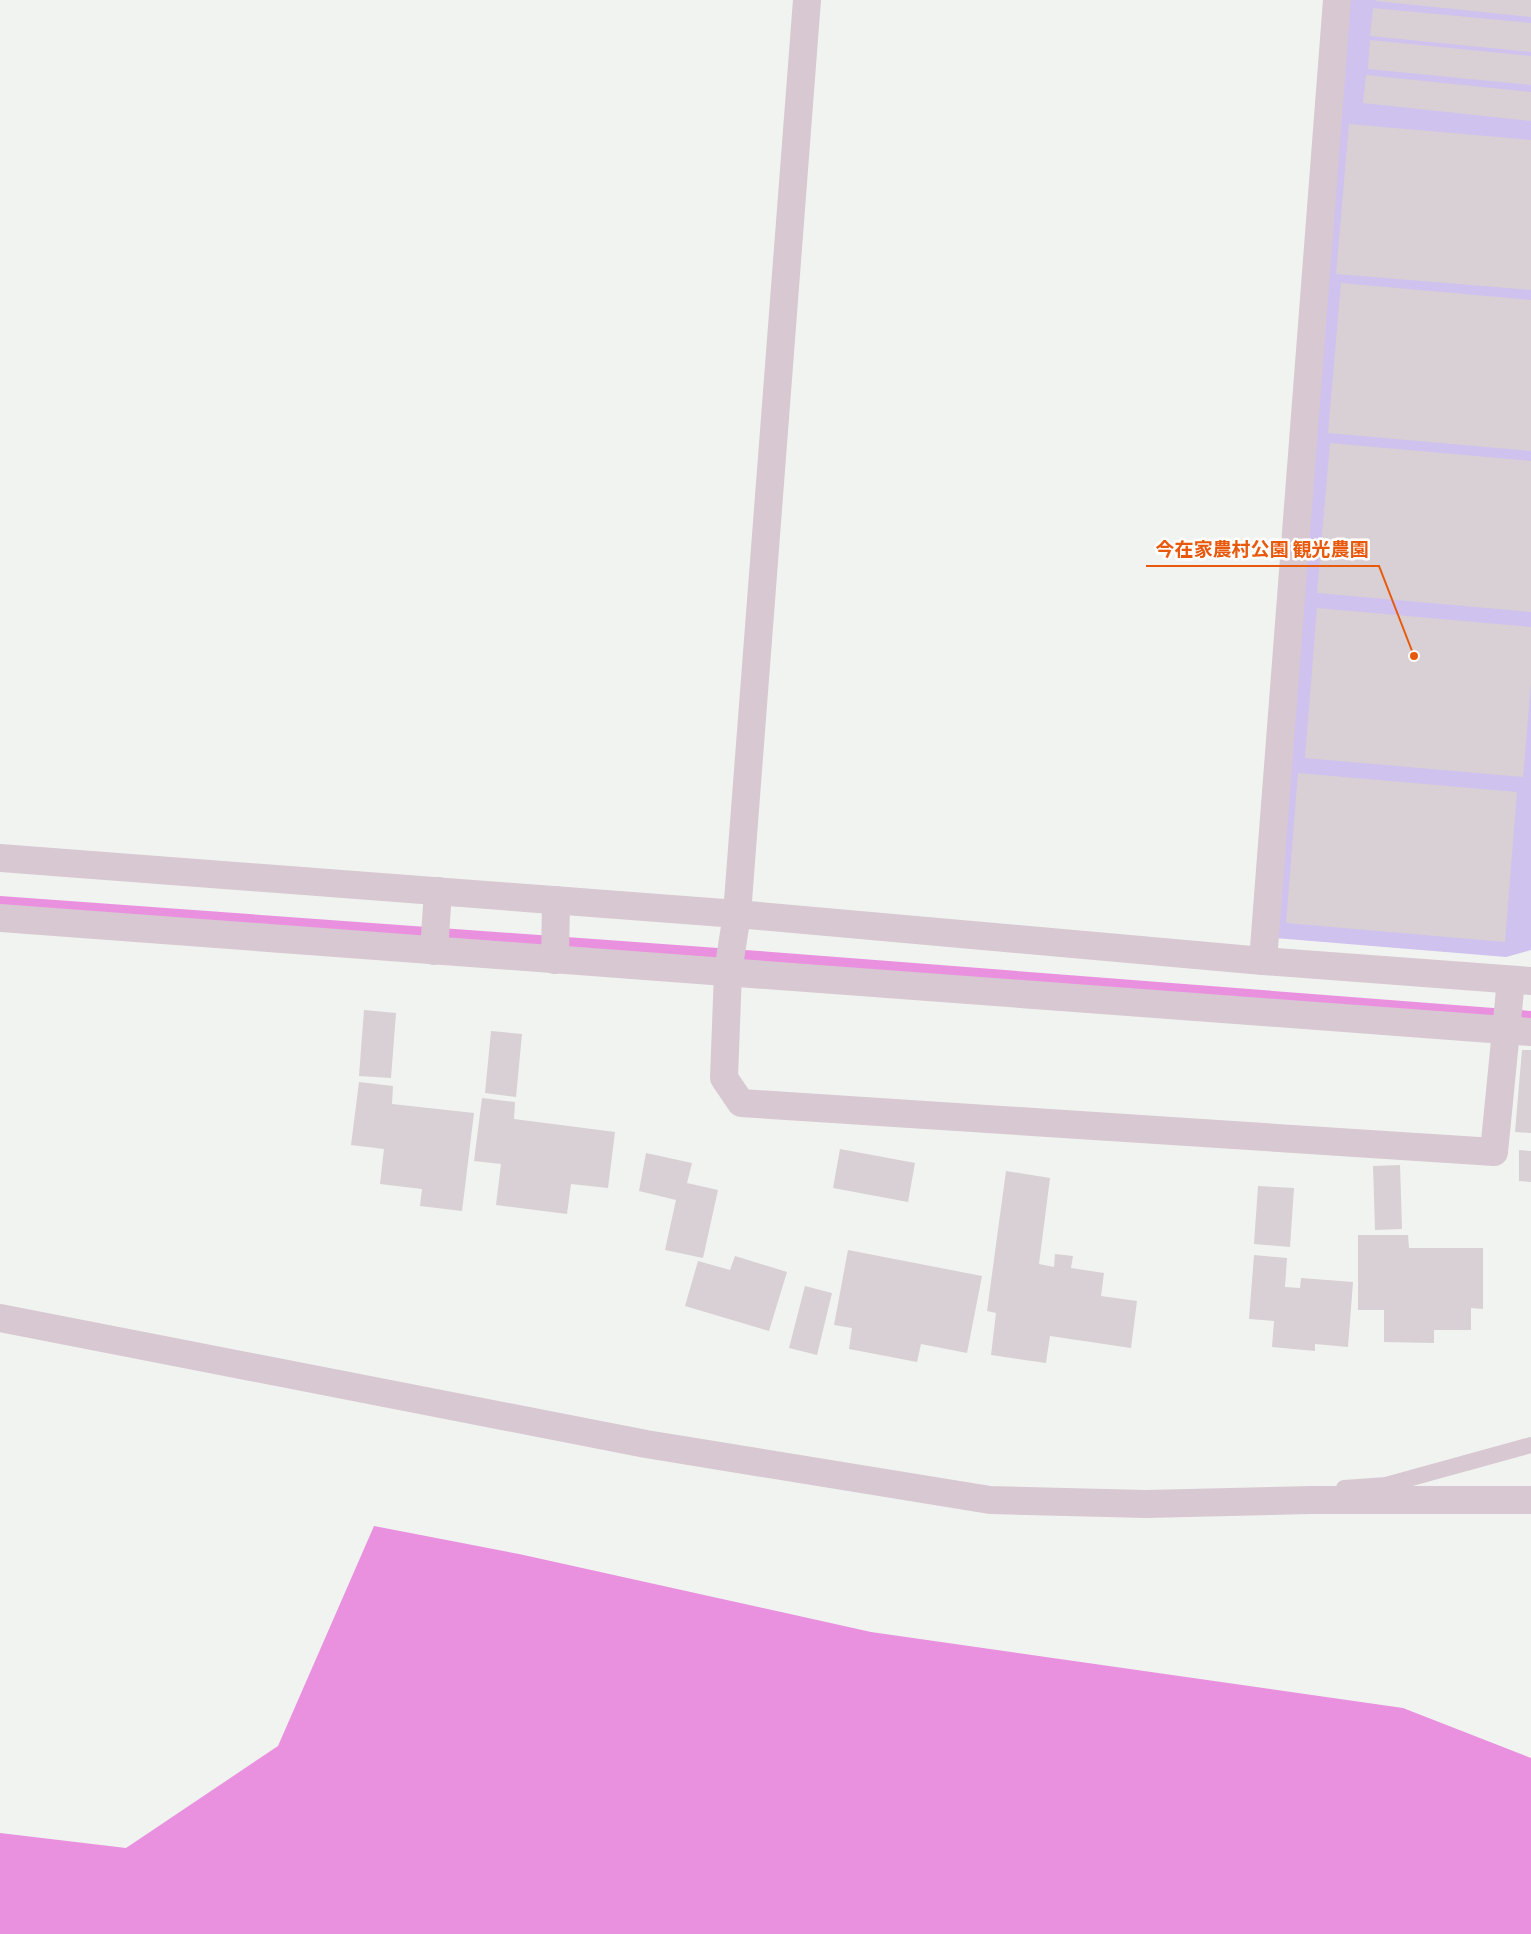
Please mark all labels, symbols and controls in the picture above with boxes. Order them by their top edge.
callout: 今在家農村公園 観光農園 [1146,532,1379,566]
text: 今在家農村公園 観光農園 [1155,538,1369,561]

